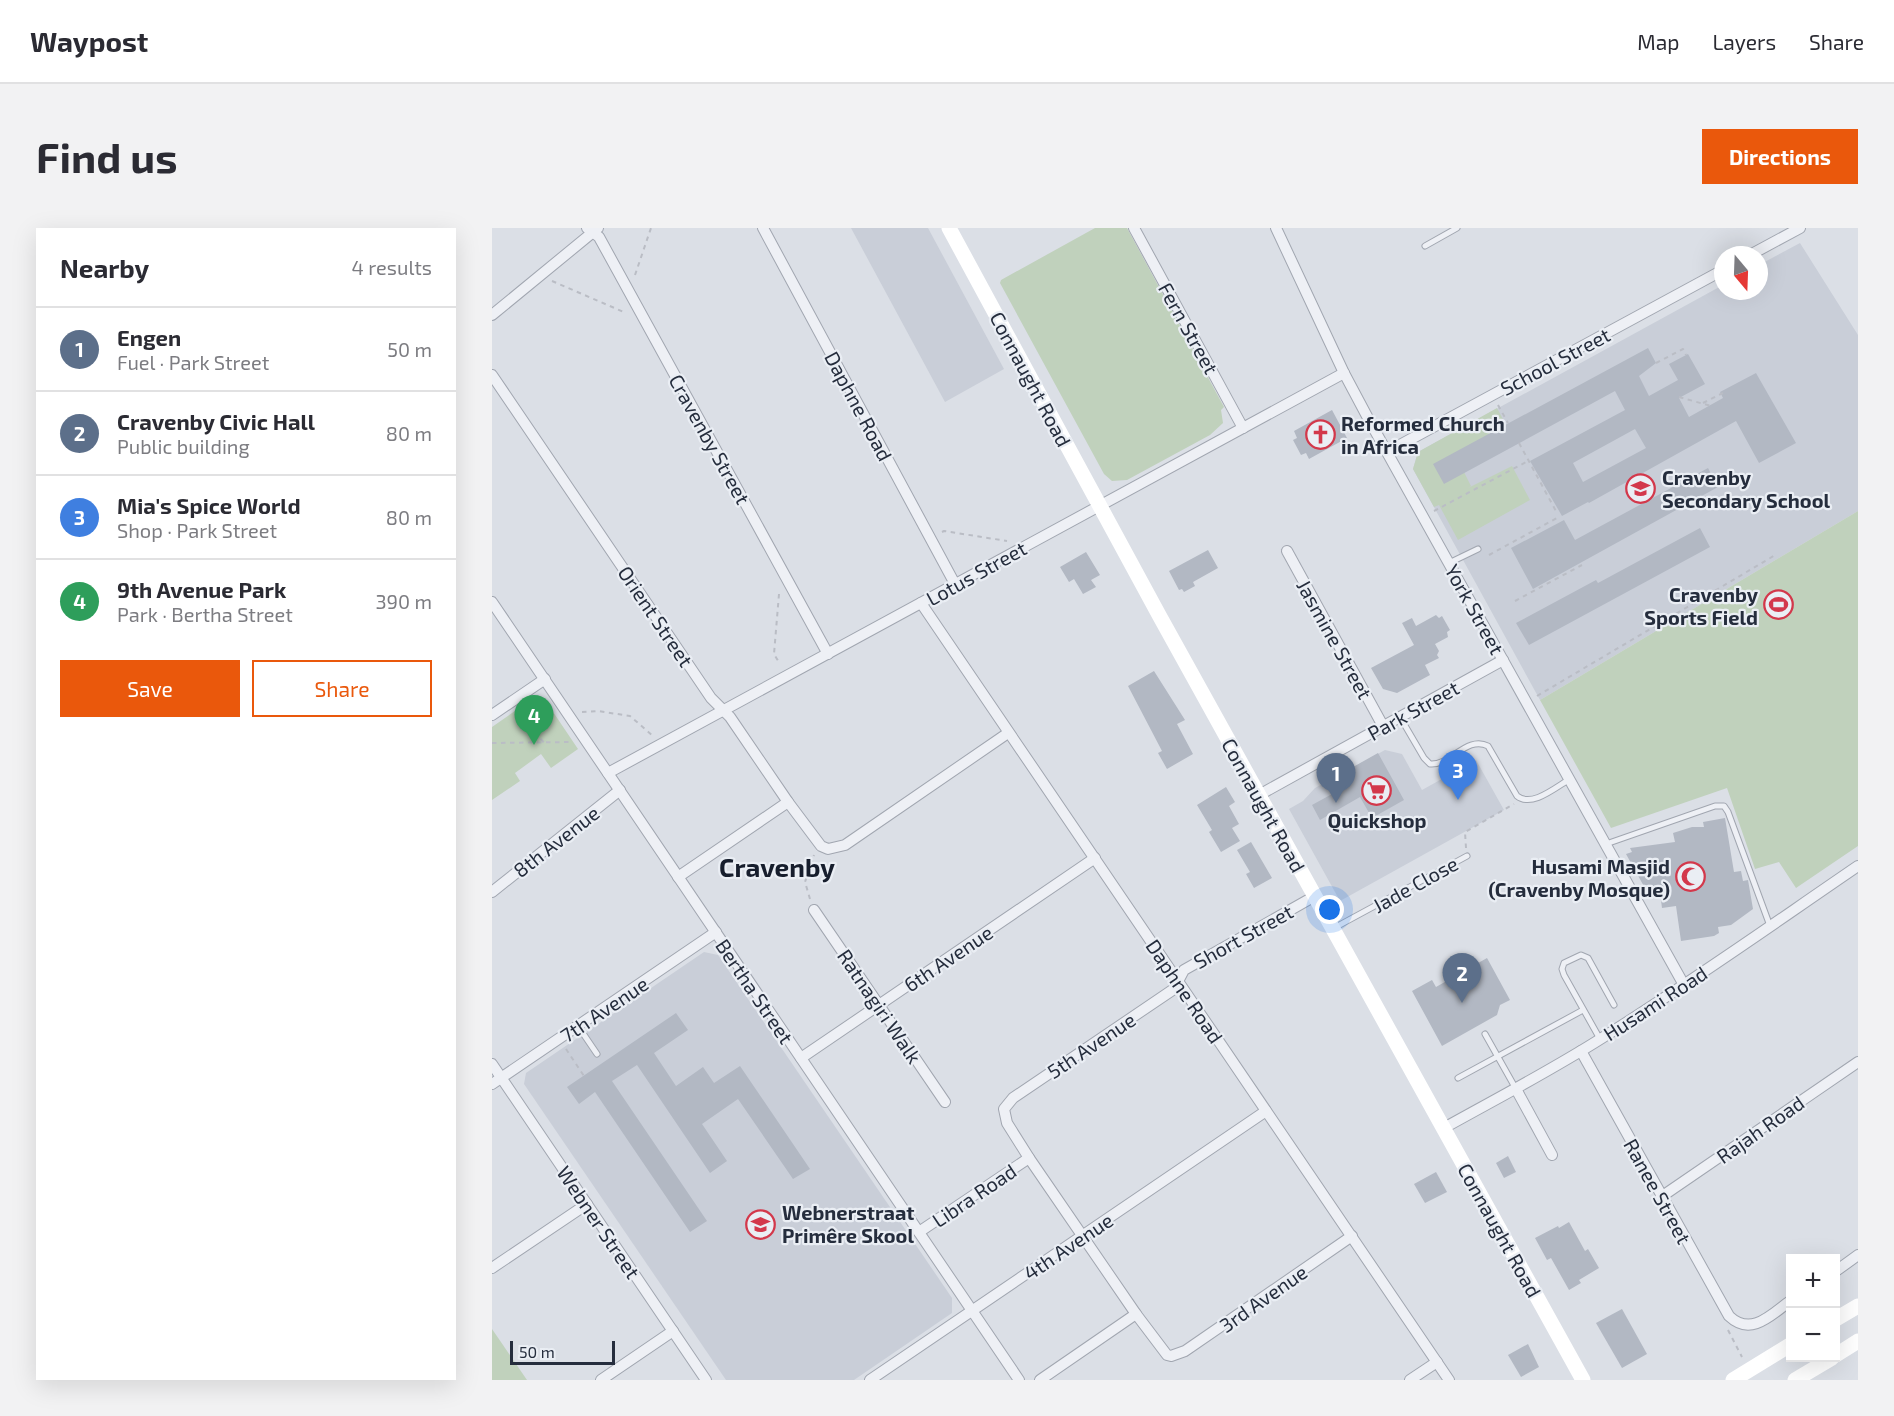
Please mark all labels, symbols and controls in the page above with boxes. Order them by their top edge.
text: Waypost [30,24,148,58]
text: Map [1637,29,1679,54]
text: Layers [1712,29,1776,54]
text: Share [1809,29,1864,54]
button: Directions [1702,129,1858,184]
text: Find us [36,131,178,181]
north arrow [1714,246,1768,300]
text: Nearby [60,252,149,283]
text: 4 results [352,255,432,279]
street label: Fern Street [1154,278,1224,378]
street label: Connaught Road [985,307,1077,451]
street label: School Street [1496,322,1614,400]
text: Engen [117,324,181,350]
text: 1 [75,337,84,361]
text: 50 m [387,337,432,361]
street label: Daphne Road [820,347,898,465]
text: Fuel · Park Street [117,350,269,374]
street label: Cravenby Street [664,370,756,508]
text: Cravenby Civic Hall [117,408,315,434]
place label: Reformed Church in Africa [1341,411,1505,458]
church icon: Reformed Church in Africa [1304,418,1336,450]
text: 2 [74,421,85,445]
text: 80 m [386,421,432,445]
text: Public building [117,434,250,458]
place label: Cravenby Secondary School [1662,465,1830,513]
school or university icon: Cravenby Secondary School [1625,472,1657,504]
text: Mia's Spice World [117,492,301,518]
text: 3 [74,505,85,529]
text: 80 m [386,505,432,529]
text: Shop · Park Street [117,518,277,542]
street label: Lotus Street [922,535,1031,610]
street label: York Street [1440,560,1510,659]
street label: Orient Street [614,561,699,671]
street label: Jasmine Street [1292,575,1378,703]
text: 9th Avenue Park [117,576,286,602]
place label: Cravenby Sports Field [1644,582,1759,629]
text: 4 [73,589,86,613]
text: 390 m [375,589,432,613]
sports icon: Cravenby Sports Field [1763,589,1795,621]
text: Park · Bertha Street [117,602,293,626]
button: Save [60,660,240,717]
button: Share [252,660,432,717]
street label: Park Street [1363,675,1463,745]
pin: 4 [514,696,554,745]
street label: Connaught Road [1217,734,1311,876]
pin: 3 [1438,750,1478,800]
pin: 1 [1316,754,1356,803]
supermarket icon: Quickshop [1361,774,1393,806]
street label: 8th Avenue [508,800,604,882]
place label: Quickshop [1328,808,1426,833]
district label: Cravenby [719,851,835,883]
street label: Jade Close [1368,851,1462,917]
place label: Husami Masjid (Cravenby Mosque) [1488,854,1670,902]
mosque icon: Husami Masjid (Cravenby Mosque) [1675,861,1707,893]
your location [1315,895,1344,924]
street label: Short Street [1189,899,1297,973]
street label: 6th Avenue [899,920,997,996]
street label: Bertha Street [711,934,799,1048]
street label: Daphne Road [1141,934,1229,1048]
street label: Ratnagiri Walk [833,944,927,1068]
pin: 2 [1442,954,1482,1003]
street label: Husami Road [1599,961,1711,1045]
street label: 7th Avenue [556,971,652,1047]
street label: 5th Avenue [1042,1007,1140,1083]
street label: Rajah Road [1712,1090,1808,1168]
street label: Ranee Street [1619,1134,1697,1248]
street label: Libra Road [927,1158,1021,1232]
street label: Connaught Road [1453,1159,1547,1301]
street label: Webner Street [552,1161,646,1283]
place label: Webnerstraat Primêre Skool [782,1200,915,1247]
street label: 4th Avenue [1019,1207,1117,1285]
school or university icon: Webnerstraat Primêre Skool [745,1208,777,1240]
map controls [1786,1254,1840,1362]
button: + [1786,1254,1840,1308]
street label: 3rd Avenue [1215,1259,1311,1337]
button: − [1786,1308,1840,1362]
scale bar [510,1338,615,1366]
text: 50 m [519,1342,555,1361]

